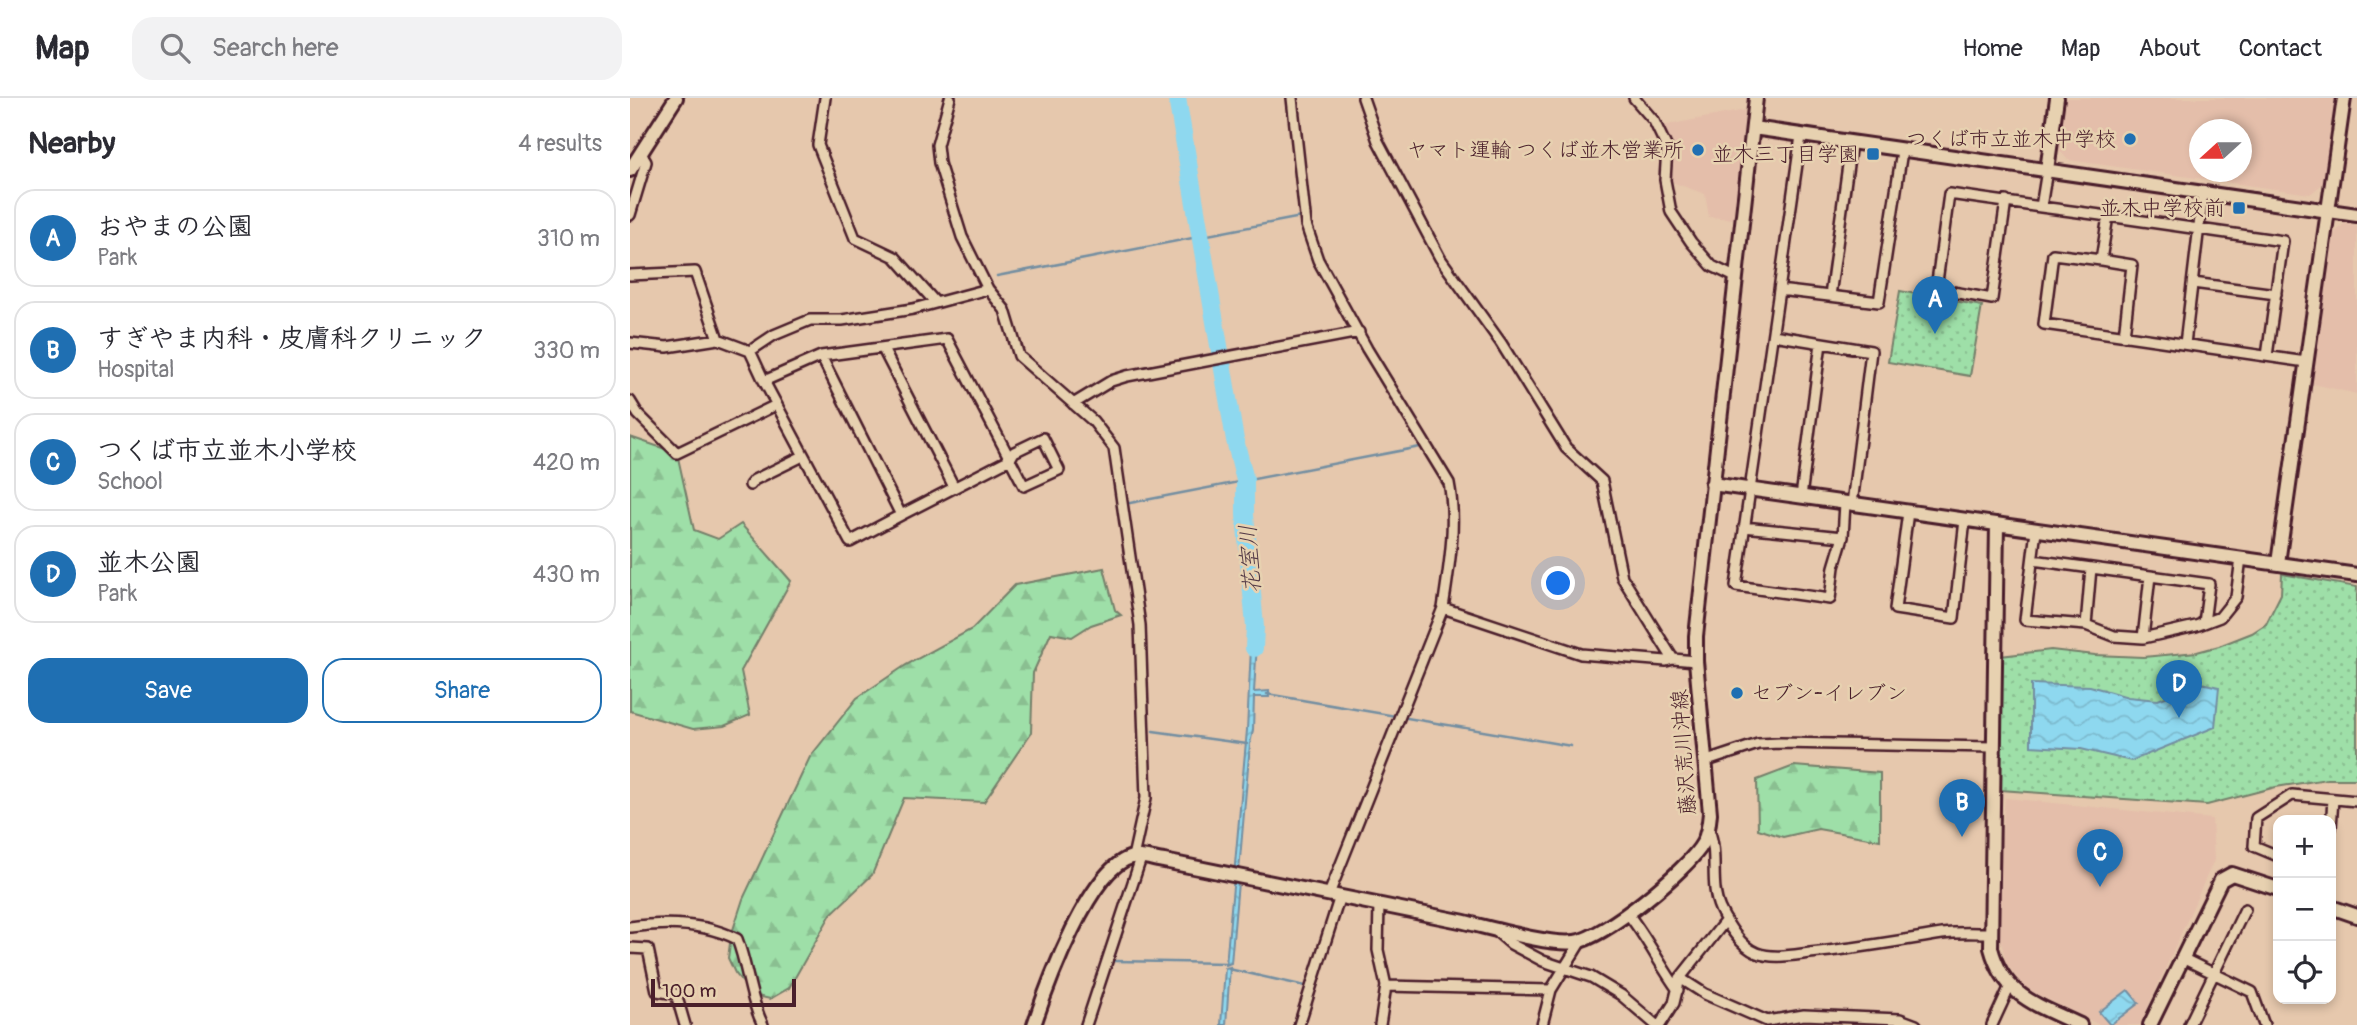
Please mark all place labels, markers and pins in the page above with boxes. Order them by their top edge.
place label: つくば市立並木中学校 [1906,126,2116,153]
marker: つくば市立並木中学校 [2122,131,2138,147]
place label: ヤマト運輸 つくば並木営業所 [1406,137,1684,164]
place label: 並木三丁目学園 [1712,141,1859,168]
marker: ヤマト運輸 つくば並木営業所 [1690,142,1706,158]
marker: 並木三丁目学園 [1865,146,1881,162]
place label: 並木中学校前 [2099,195,2225,222]
marker: 並木中学校前 [2231,200,2247,216]
pin: A [1912,276,1958,334]
pin: D [2156,660,2202,718]
place label: セブン-イレブン [1751,680,1907,707]
marker: セブン-イレブン [1729,685,1745,701]
pin: B [1939,779,1985,837]
pin: C [2077,829,2123,887]

